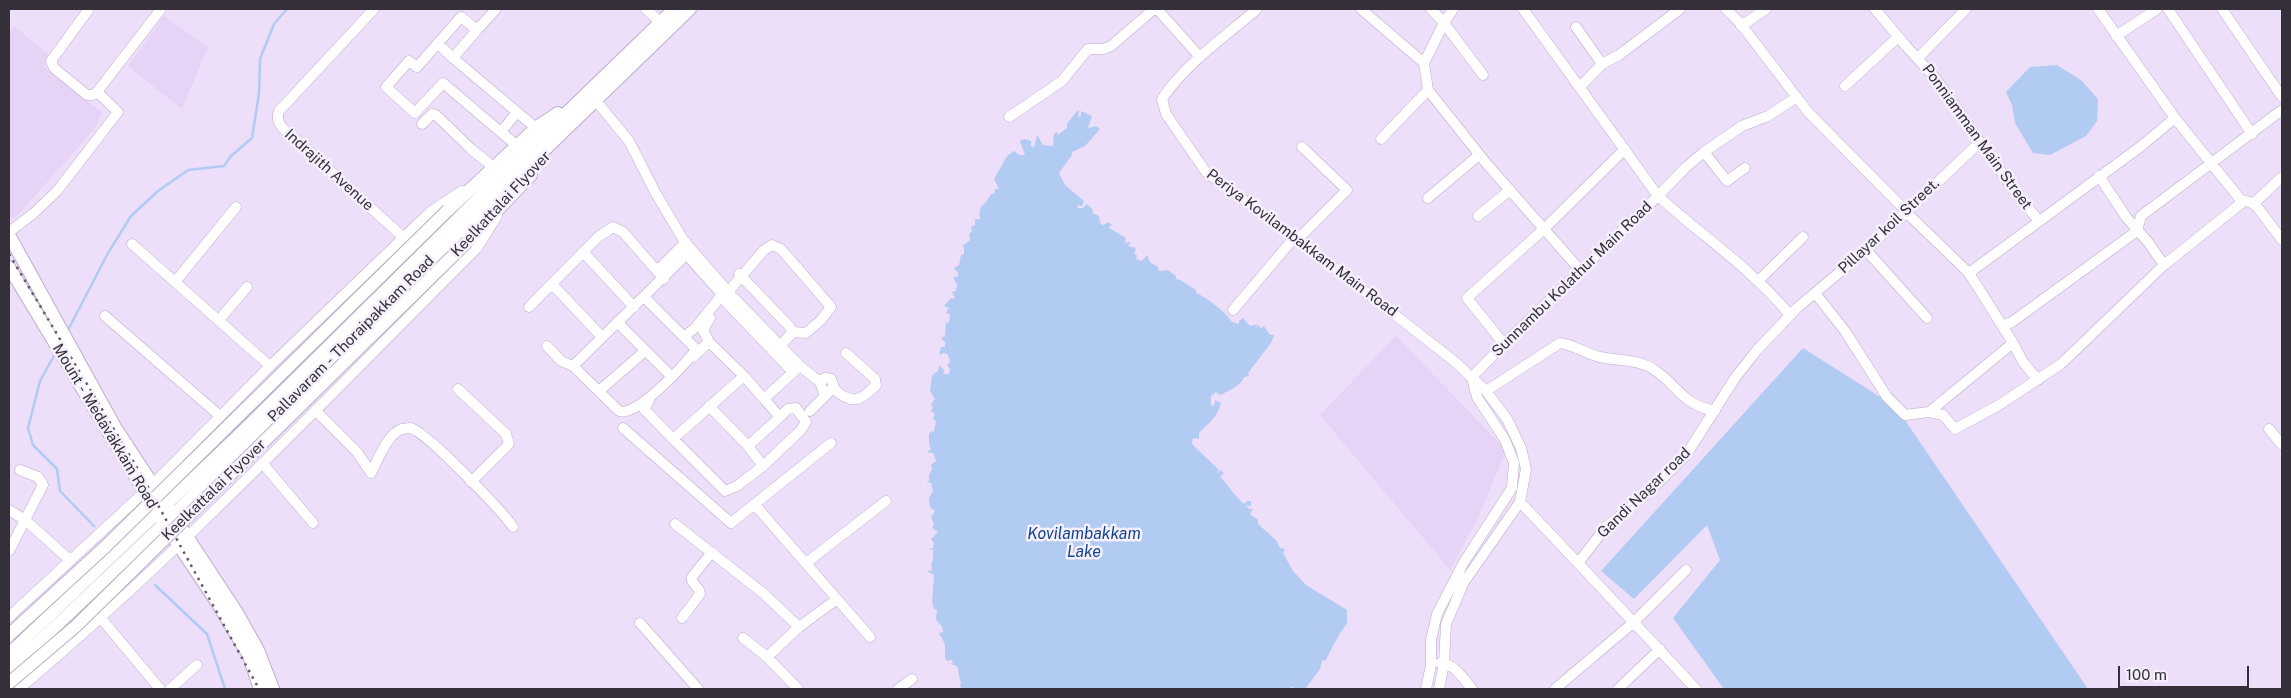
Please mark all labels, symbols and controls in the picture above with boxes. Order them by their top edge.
street label: Ponniamman Main Street [1918,61,2036,213]
street label: Indrajith Avenue [281,125,377,215]
street label: Keelkattalai Flyover [447,147,555,261]
street label: Periya Kovilambakkam Main Road [1203,165,1401,321]
street label: Pillayar koil Street. [1835,175,1943,277]
street label: Sunnambu Kolathur Main Road [1488,198,1656,360]
street label: Pallavaram - Thoraipakkam Road [264,252,438,426]
street label: Mount - Medavakkam Road [49,340,161,512]
street label: Keelkattalai Flyover [158,436,270,544]
street label: Gandi Nagar road [1594,444,1694,542]
water label: Kovilambakkam Lake [1027,524,1141,562]
scale bar [2121,656,2252,688]
text: 100 m [2126,666,2167,683]

